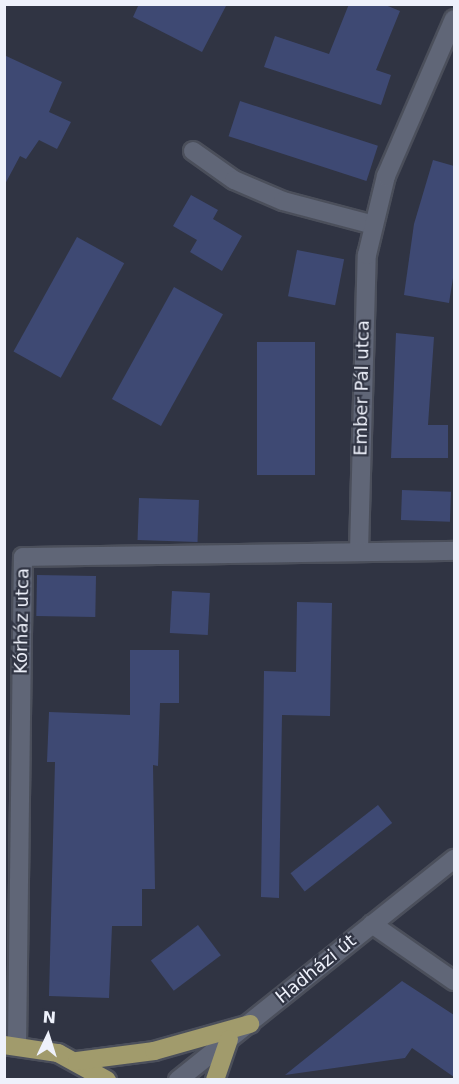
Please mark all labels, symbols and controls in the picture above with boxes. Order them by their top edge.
street label: Ember Pál utca [350,320,374,456]
street label: Kórház utca [10,568,34,674]
street label: Hadházi út [271,930,361,1008]
north arrow [18,1006,78,1066]
text: N [42,1008,57,1027]

